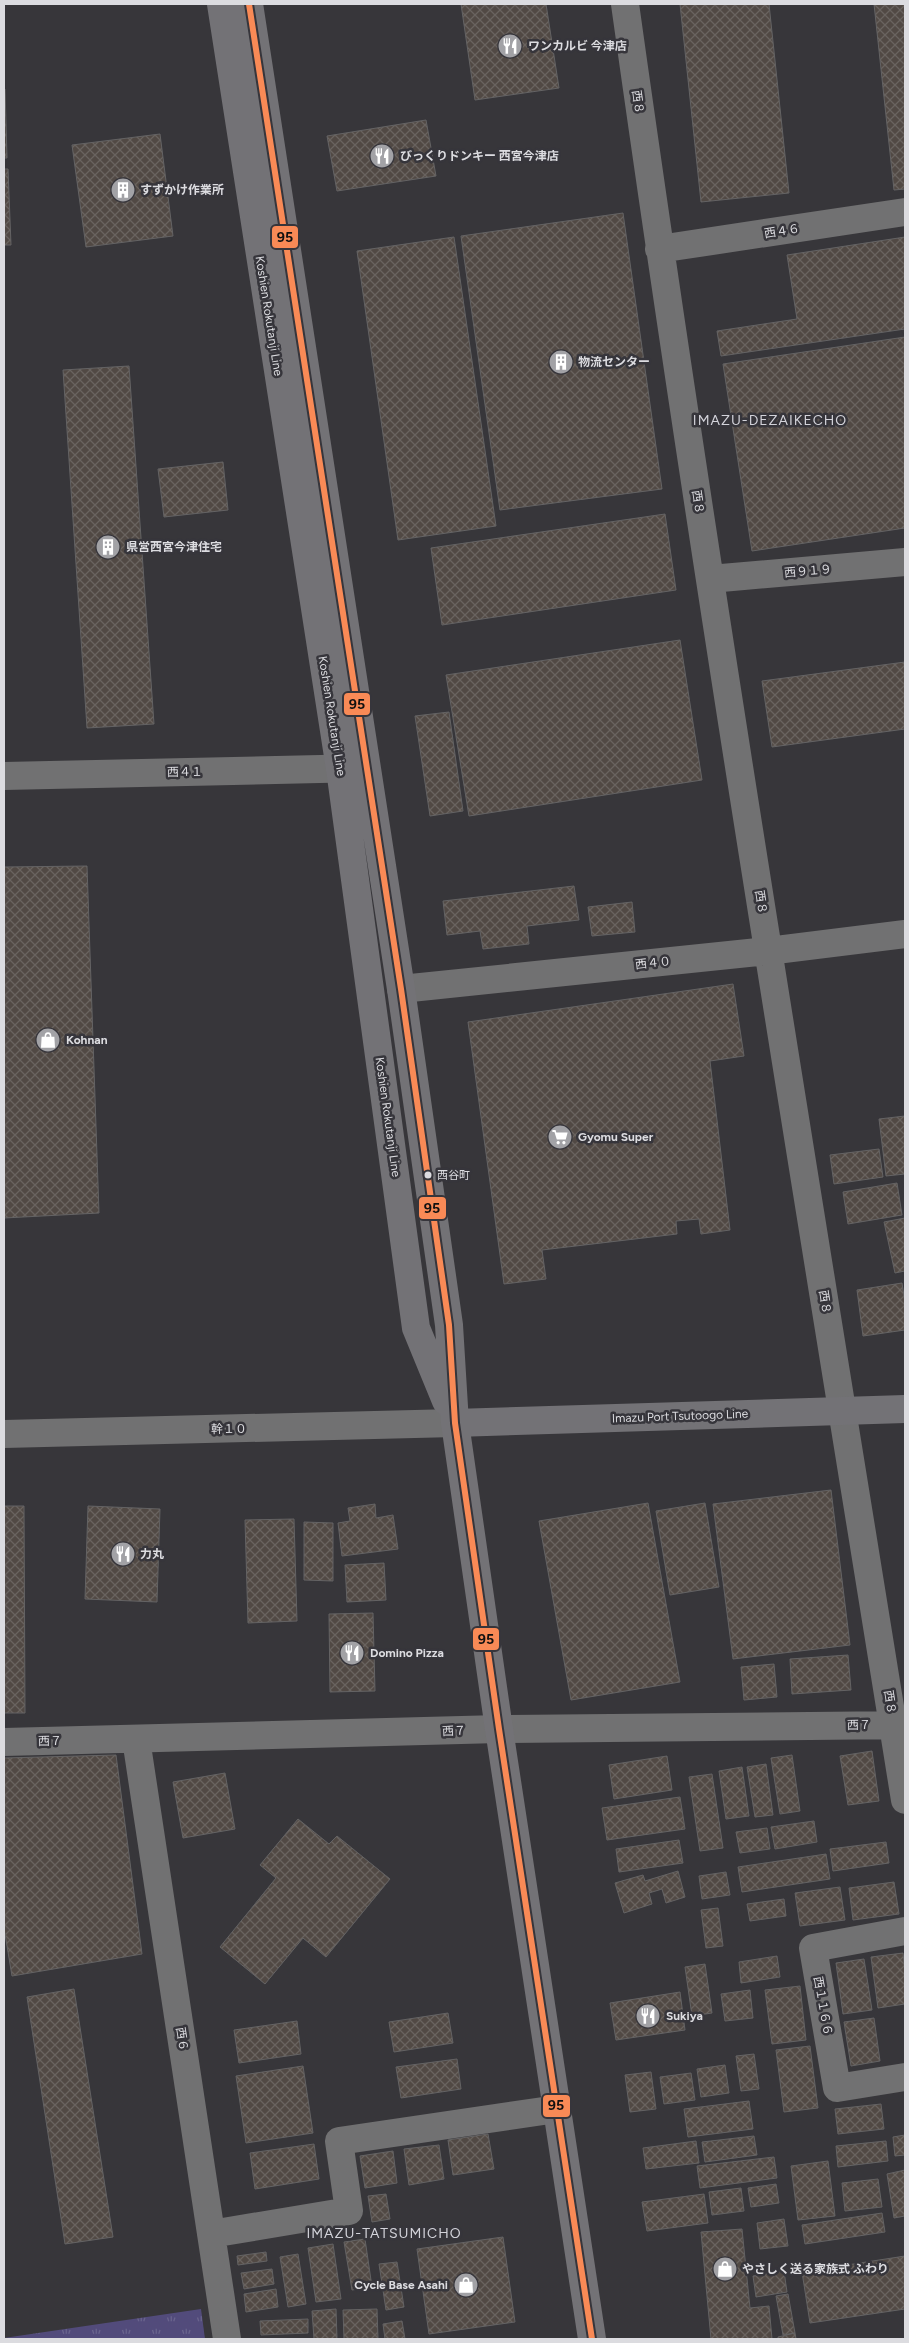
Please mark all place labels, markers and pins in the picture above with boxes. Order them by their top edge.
restaurant icon: ワンカルビ 今津店 [497,33,523,59]
place label: ワンカルビ 今津店 [528,39,627,53]
restaurant icon: びっくりドンキー 西宮今津店 [369,143,395,169]
place label: びっくりドンキー 西宮今津店 [400,149,559,163]
building icon: すずかけ作業所 [110,177,136,203]
place label: すずかけ作業所 [140,183,224,197]
building icon: 物流センター [548,349,574,375]
place label: 物流センター [578,355,650,369]
building icon: 県営西宮今津住宅 [95,534,121,560]
place label: 県営西宮今津住宅 [126,540,222,554]
shop icon: Kohnan [35,1027,61,1053]
place label: Kohnan [66,1033,108,1047]
supermarket icon: Gyomu Super [547,1124,573,1150]
place label: Gyomu Super [578,1130,654,1144]
place label: 西谷町 [437,1169,470,1182]
marker: 西谷町 [423,1170,433,1180]
restaurant icon: 力丸 [110,1541,136,1567]
place label: 力丸 [140,1547,164,1561]
restaurant icon: Domino Pizza [339,1640,365,1666]
place label: Domino Pizza [370,1646,444,1660]
restaurant icon: Sukiya [635,2003,661,2029]
place label: Sukiya [666,2009,703,2023]
shop icon: やさしく送る家族式 ふわり [712,2256,738,2282]
place label: やさしく送る家族式 ふわり [742,2262,889,2276]
shop icon: Cycle Base Asahi [453,2272,479,2298]
place label: Cycle Base Asahi [354,2278,448,2292]

